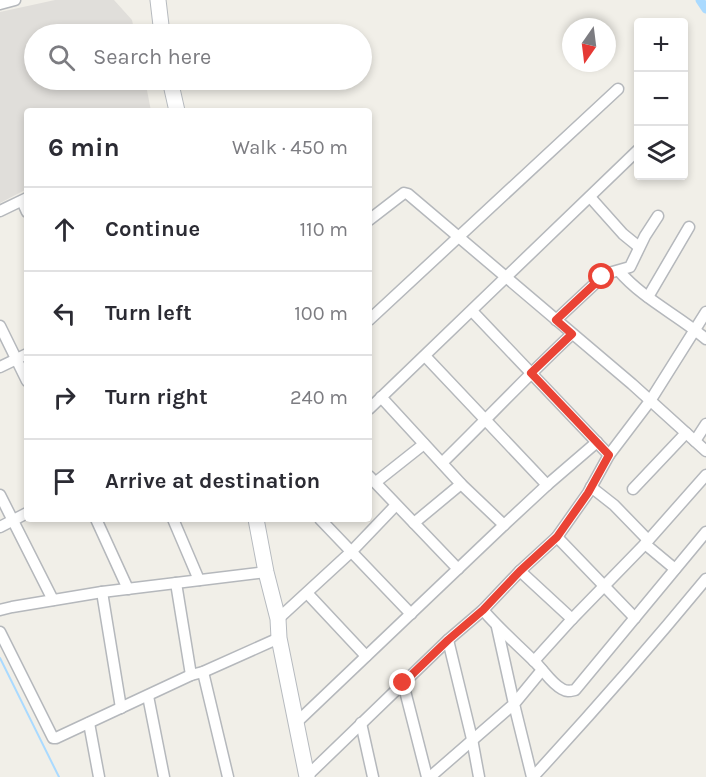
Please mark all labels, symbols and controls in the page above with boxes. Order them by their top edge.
north arrow [562,18,616,72]
map controls [634,18,688,180]
button: + [634,18,688,72]
search box [24,24,372,90]
icon: search [45,41,78,74]
text: Search here [93,44,211,70]
button: − [634,72,688,126]
button: layers [634,126,688,180]
text: 6 min [48,132,120,163]
text: Walk · 450 m [232,136,348,159]
icon: ahead [48,213,81,246]
text: Continue [105,216,200,242]
text: 110 m [299,218,348,241]
route start [588,263,614,289]
icon: left [48,297,81,330]
text: Turn left [105,300,192,326]
text: 100 m [294,302,348,325]
icon: right [48,381,81,414]
text: Turn right [105,384,208,410]
text: 240 m [290,386,348,409]
icon: arrive [48,465,81,498]
text: Arrive at destination [105,468,320,494]
route end [389,669,415,695]

